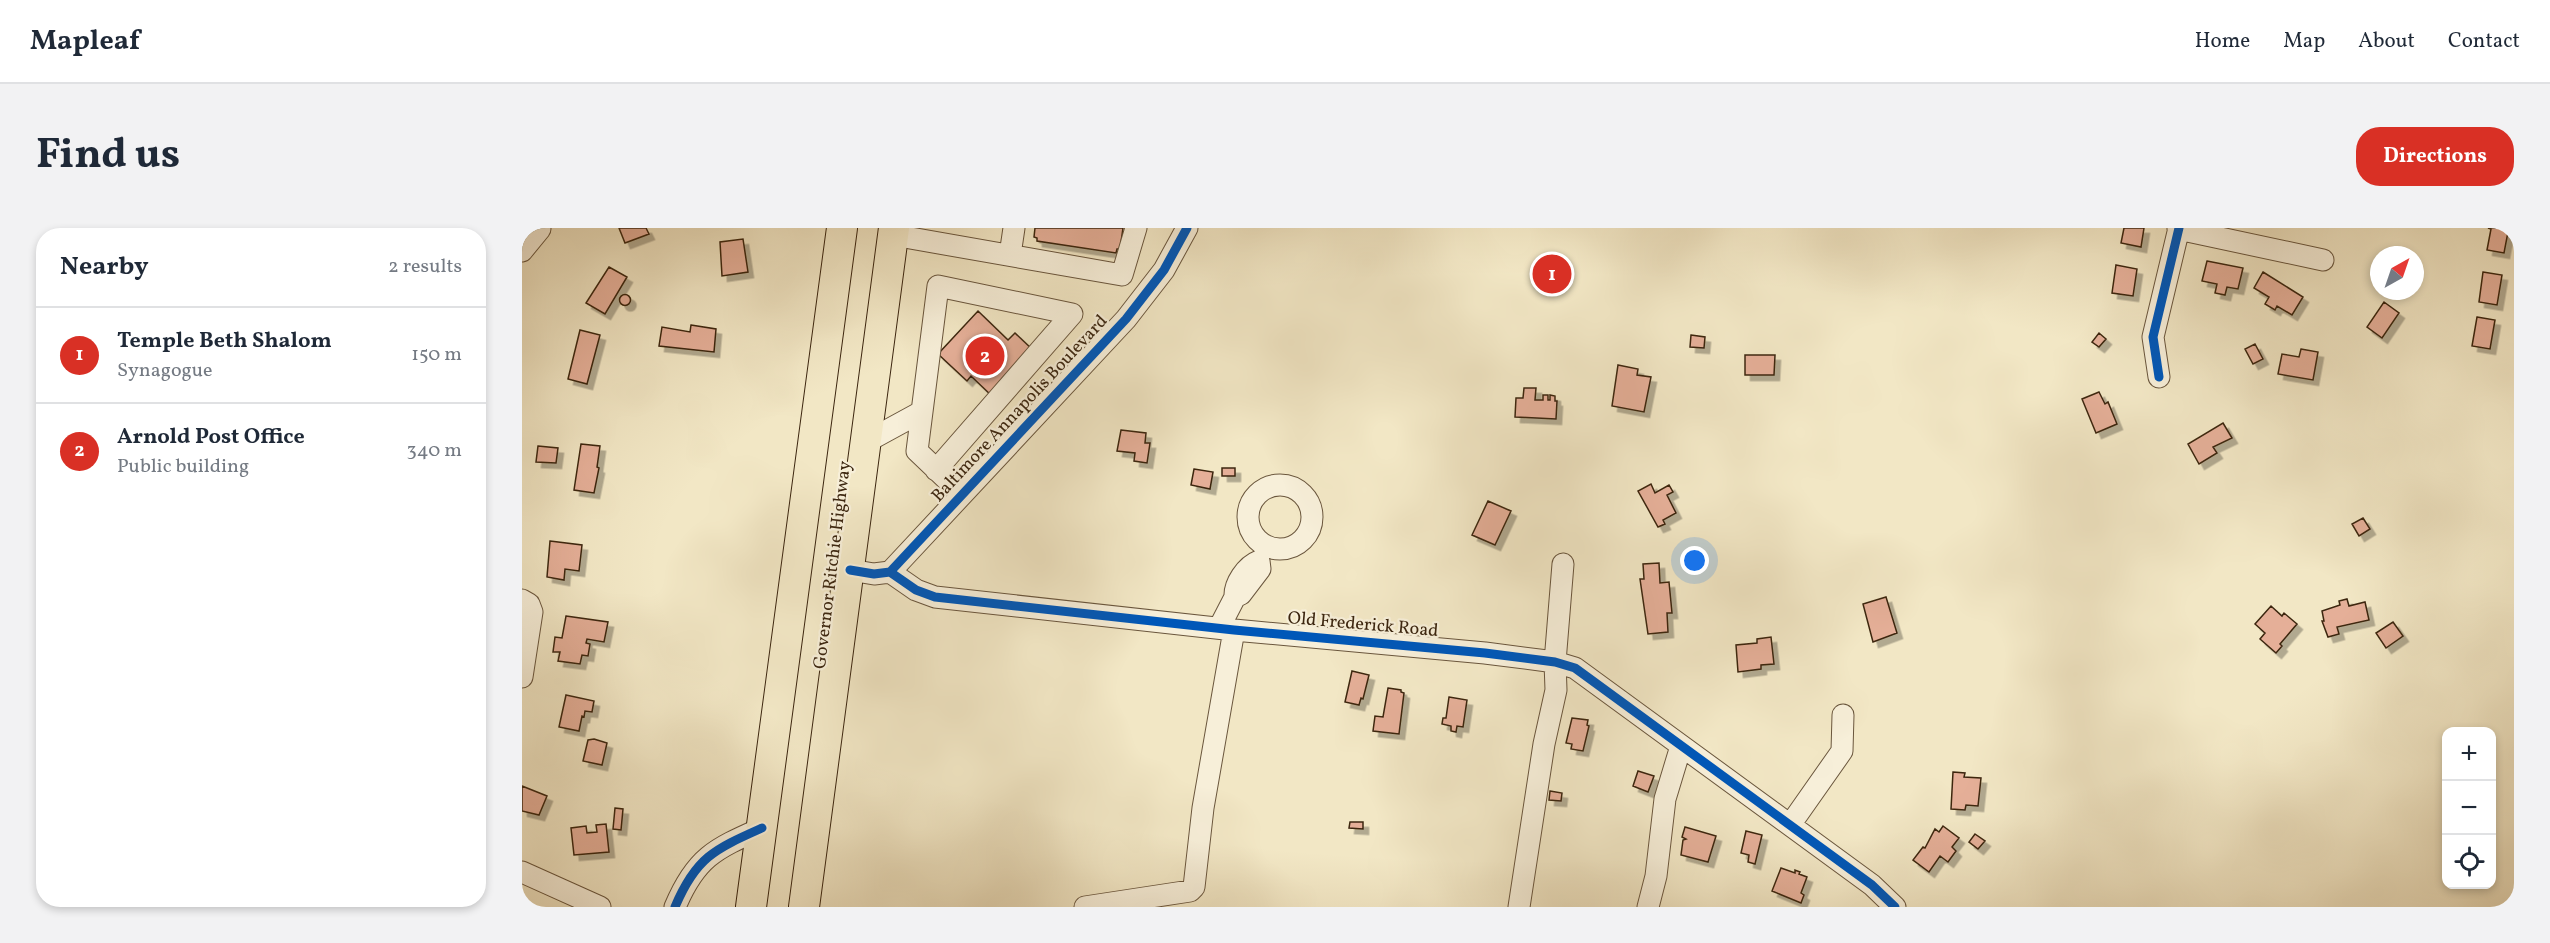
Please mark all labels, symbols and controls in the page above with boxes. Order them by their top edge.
text: Mapleaf [30,22,140,61]
text: Home [2195,27,2250,56]
text: Map [2283,27,2325,56]
text: About [2358,27,2415,56]
text: Contact [2448,27,2520,56]
text: Find us [36,127,180,186]
button: Directions [2356,127,2514,186]
north arrow [2370,246,2424,300]
text: Nearby [60,249,149,285]
pin: 1 [1532,252,1572,296]
text: 2 results [388,253,462,281]
street label: Baltimore Annapolis Boulevard [926,310,1114,508]
text: Temple Beth Shalom [117,326,332,357]
pin: 2 [966,334,1004,378]
text: 1 [75,341,84,369]
text: 150 m [411,341,462,369]
text: Synagogue [117,357,213,385]
text: Arnold Post Office [117,422,305,453]
text: 2 [74,437,85,465]
text: 340 m [406,437,462,465]
text: Public building [117,453,249,481]
street label: Governor Ritchie Highway [808,459,858,670]
your location [1680,546,1709,575]
street label: Old Frederick Road [1287,606,1439,644]
map controls [2442,727,2496,889]
button: + [2442,727,2496,781]
button: − [2442,781,2496,835]
button: locate [2442,835,2496,889]

